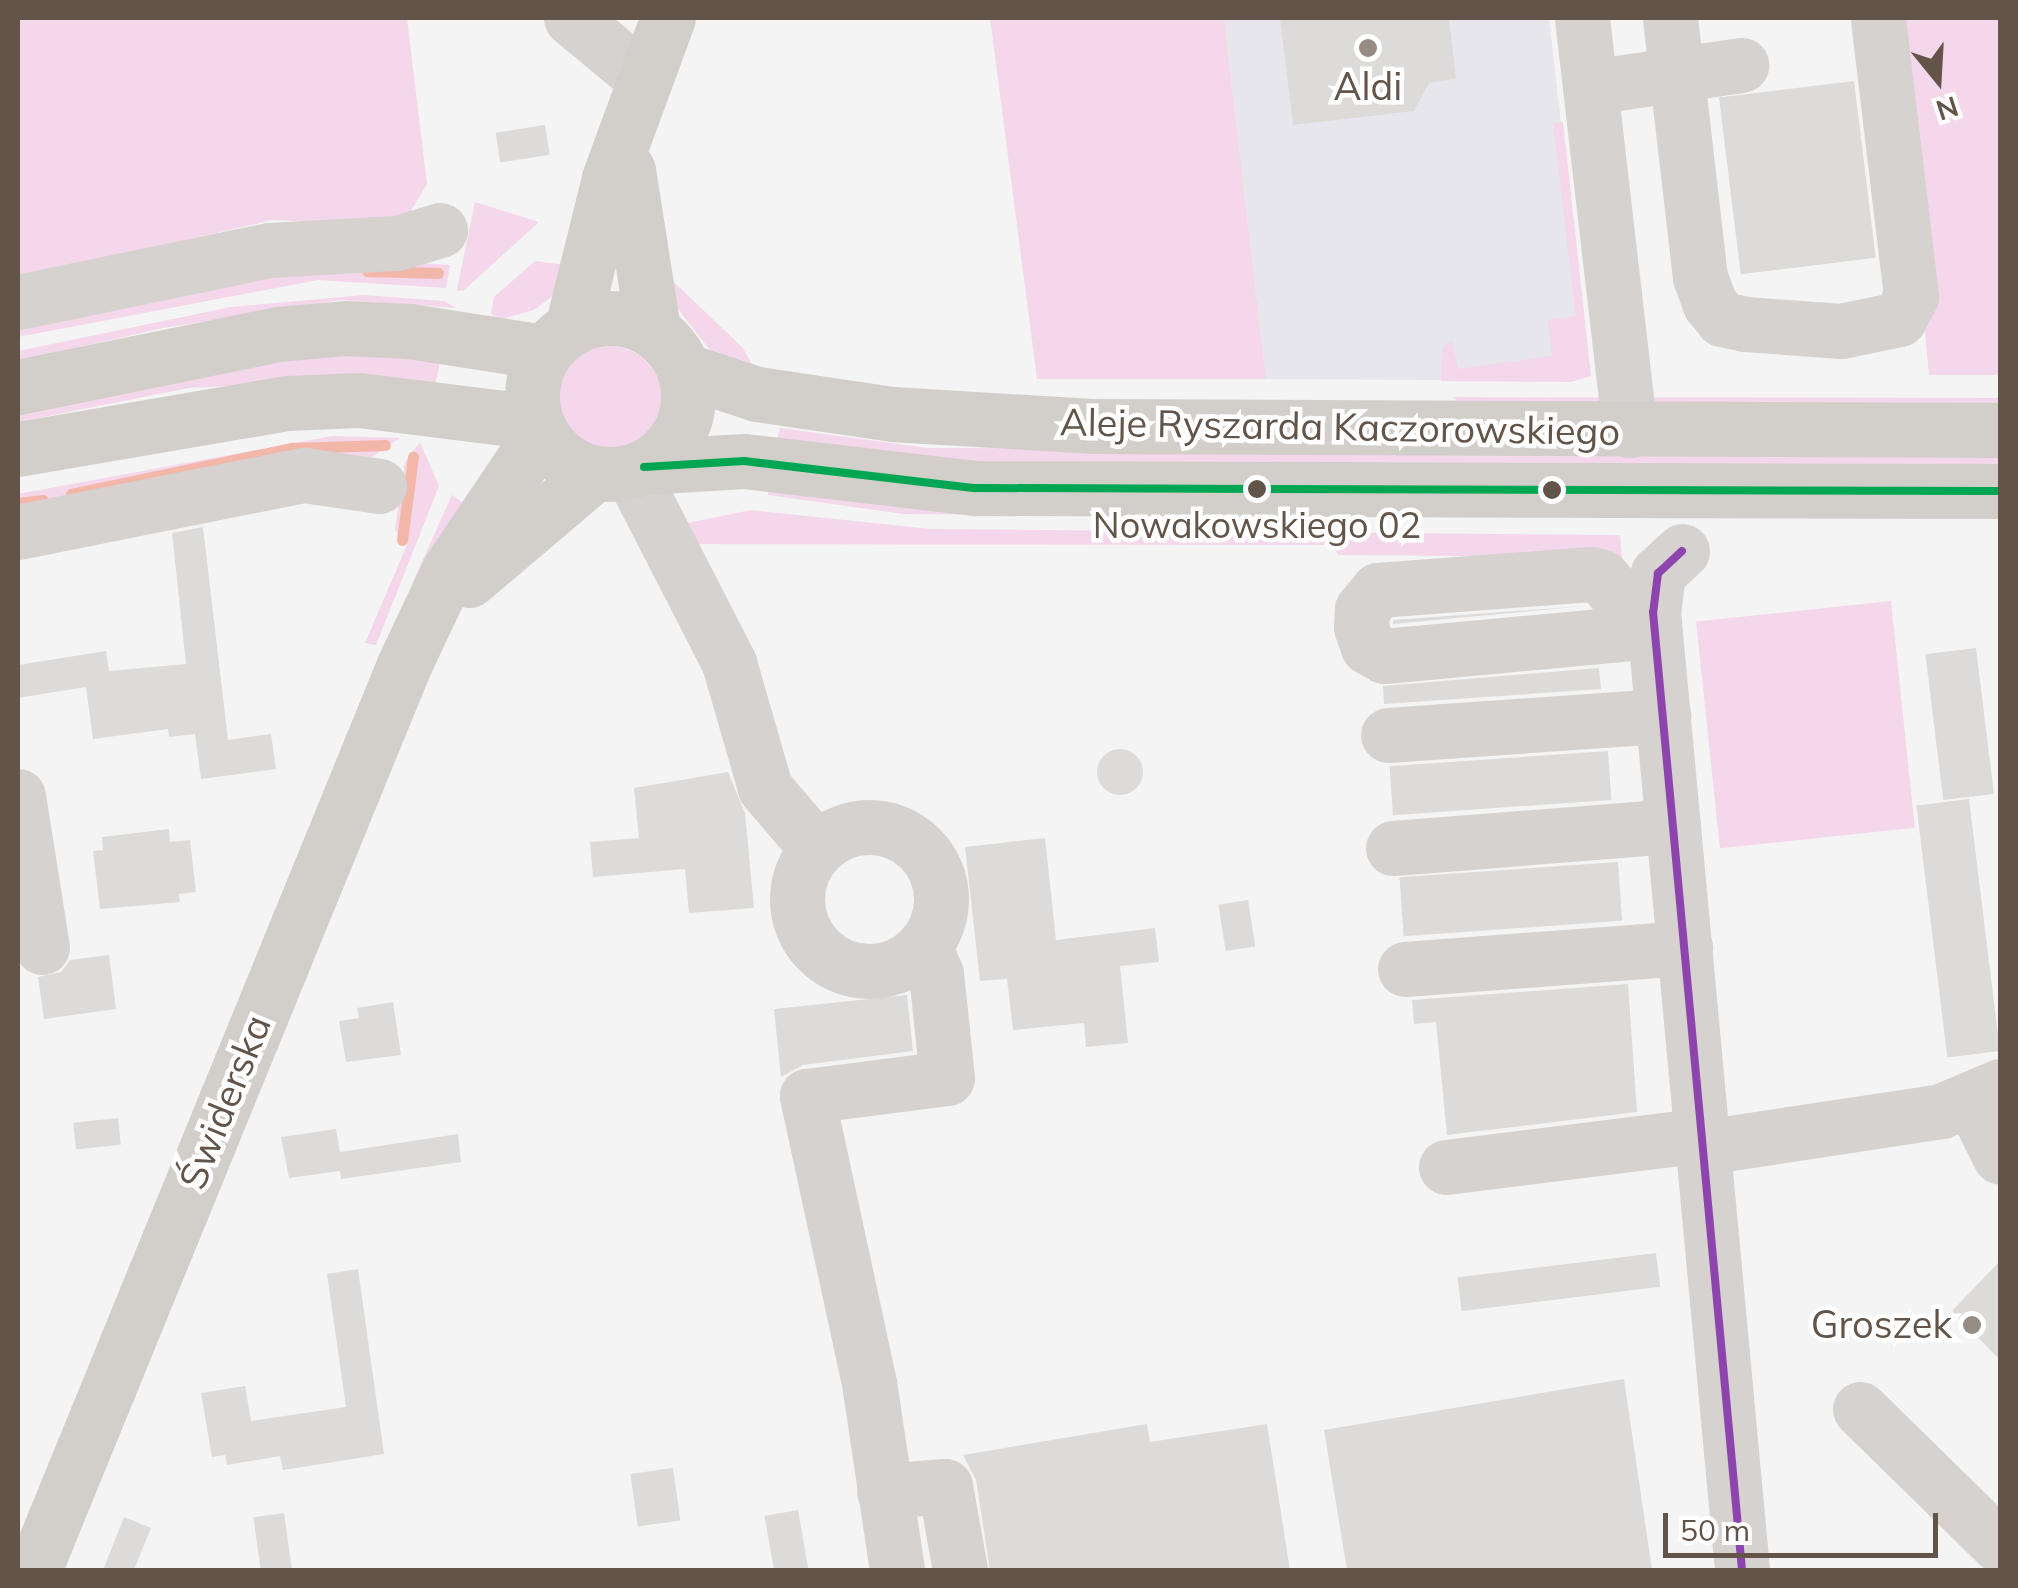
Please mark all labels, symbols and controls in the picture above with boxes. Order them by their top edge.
north arrow [1888,30,1988,130]
marker: Aldi [1357,37,1379,59]
place label: Aldi [1334,64,1402,110]
text: N [1932,89,1963,129]
street label: Aleje Ryszarda Kaczorowskiego [1059,399,1621,455]
marker: Nowakowskiego 02 [1247,479,1267,499]
unlabelled marker [1542,480,1562,500]
place label: Nowakowskiego 02 [1093,503,1421,547]
street label: Świderska [169,1008,281,1196]
place label: Groszek [1811,1302,1952,1348]
marker: Groszek [1961,1314,1983,1336]
scale bar [1668,1493,1943,1555]
text: 50 m [1680,1511,1750,1549]

